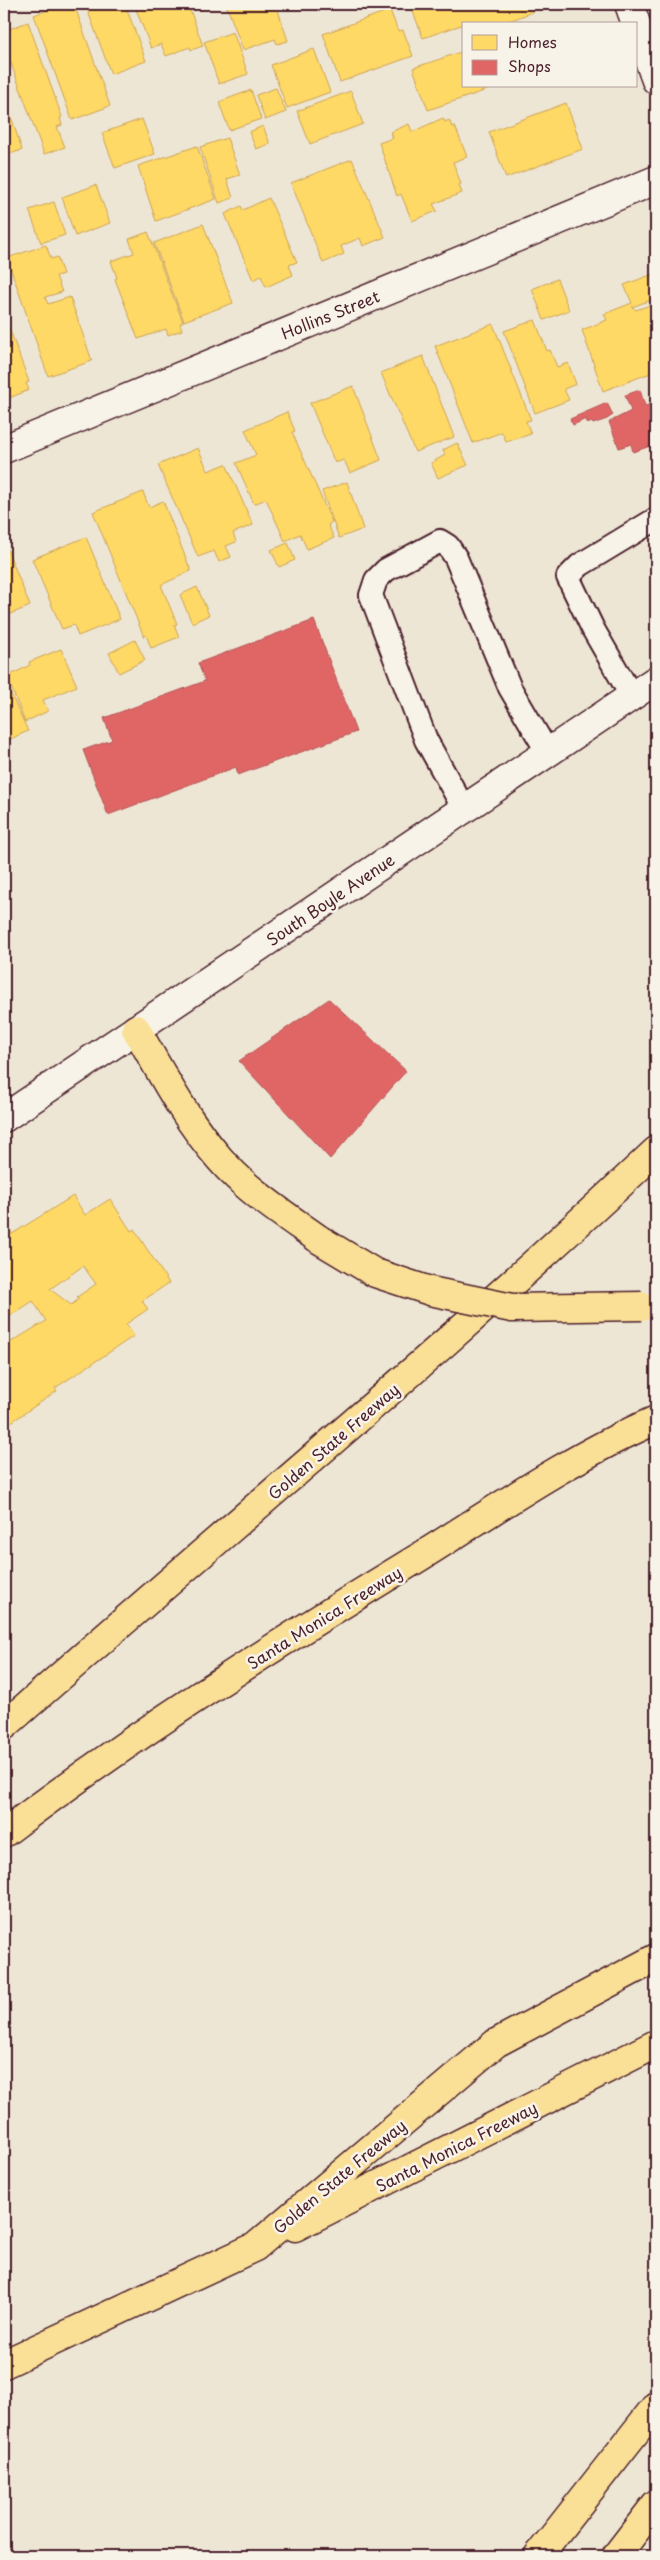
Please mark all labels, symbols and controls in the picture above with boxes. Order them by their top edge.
legend [462,22,638,88]
text: Homes [508,30,557,53]
text: Shops [508,54,551,77]
street label: Hollins Street [277,283,383,345]
street label: South Boyle Avenue [261,847,399,951]
street label: Golden State Freeway [262,1377,404,1505]
street label: Santa Monica Freeway [242,1560,406,1674]
street label: Santa Monica Freeway [371,2095,541,2197]
street label: Golden State Freeway [267,2113,411,2239]

